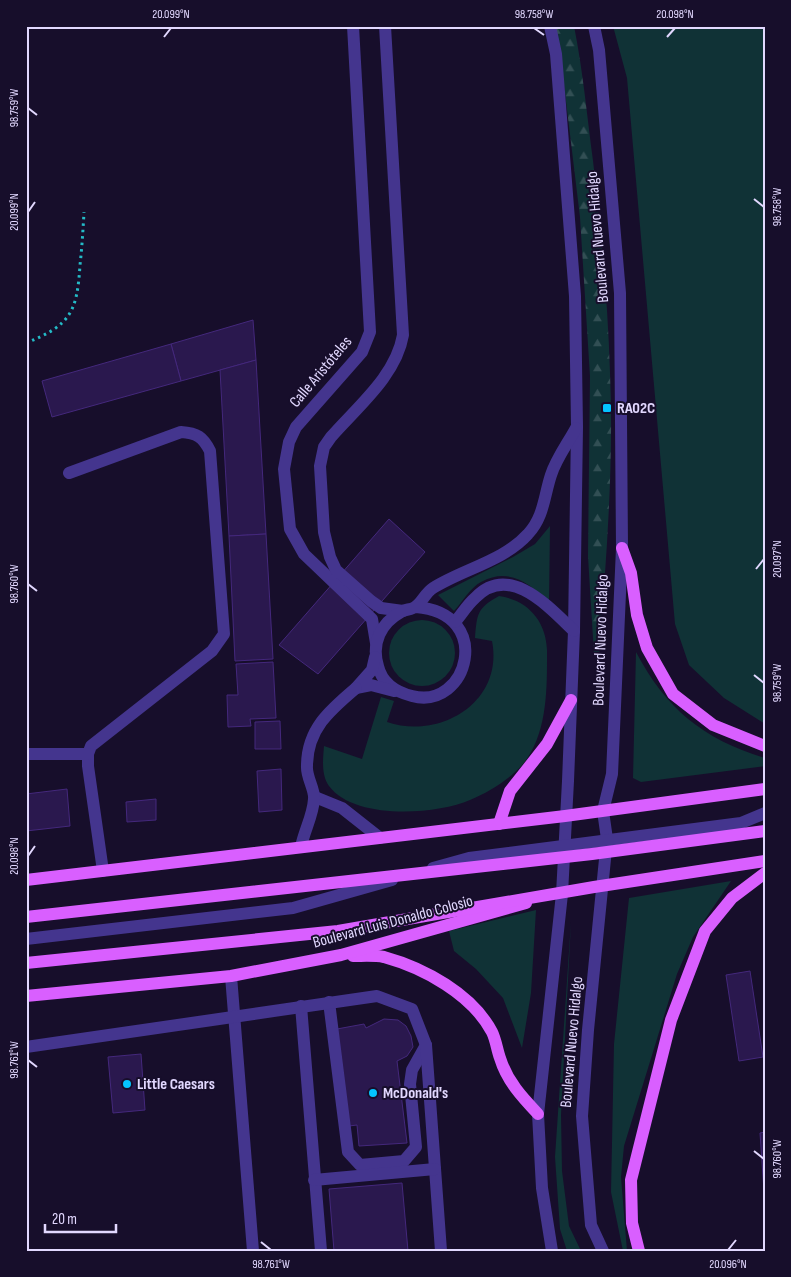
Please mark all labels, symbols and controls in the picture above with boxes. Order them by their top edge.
text: 20.099°N [152,7,190,22]
text: 98.758°W [515,7,553,22]
text: 20.098°N [656,7,694,22]
text: 98.759°W [7,88,22,127]
street label: Boulevard Nuevo Hidalgo [583,171,613,303]
text: 98.758°W [770,188,785,226]
text: 20.099°N [7,193,22,231]
street label: Calle Aristóteles [286,332,356,411]
place label: RA02C [617,399,655,418]
marker: RA02C [601,402,613,414]
text: 20.097°N [770,540,785,578]
text: 98.760°W [7,564,22,604]
street label: Boulevard Nuevo Hidalgo [589,574,613,706]
text: 98.759°W [770,663,785,702]
text: 20.098°N [7,837,22,875]
street label: Boulevard Luis Donaldo Colosio [311,891,475,953]
street label: Boulevard Nuevo Hidalgo [557,976,587,1108]
text: 98.761°W [7,1041,22,1079]
place label: Little Caesars [137,1075,215,1094]
marker: Little Caesars [121,1078,133,1090]
place label: McDonald's [383,1084,448,1103]
marker: McDonald's [367,1087,379,1099]
text: 98.760°W [770,1139,785,1179]
scale bar [45,1202,116,1234]
text: 20 m [52,1210,77,1229]
text: 98.761°W [252,1257,290,1272]
text: 20.096°N [709,1257,747,1272]

